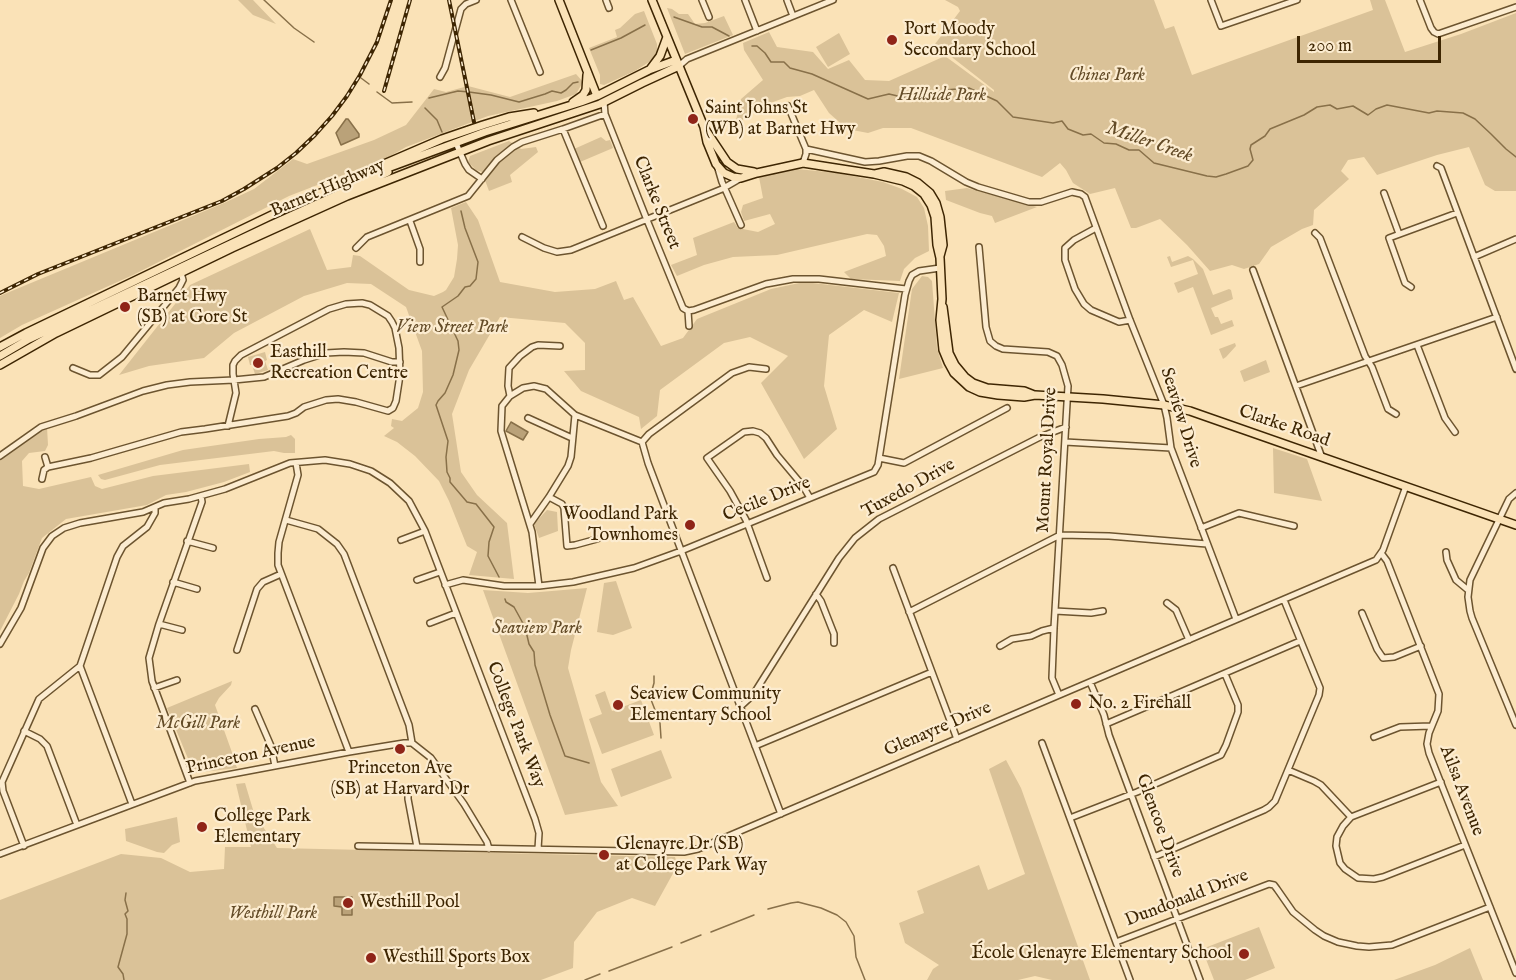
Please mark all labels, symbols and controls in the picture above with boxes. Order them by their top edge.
place label: Port Moody Secondary School [904,19,1036,62]
scale bar [1300,24,1444,62]
marker: Port Moody Secondary School [885,33,899,47]
text: 200 m [1308,35,1352,58]
park label: Chines Park [1069,65,1145,87]
park label: Hillside Park [898,85,986,107]
place label: Saint Johns St (WB) at Barnet Hwy [705,98,856,140]
marker: Saint Johns St (WB) at Barnet Hwy [686,112,700,126]
water label: Miller Creek [1102,117,1196,169]
street label: Clarke Street [628,153,684,253]
street label: Barnet Highway [268,155,388,223]
place label: Barnet Hwy (SB) at Gore St [137,286,247,328]
marker: Barnet Hwy (SB) at Gore St [118,300,132,314]
park label: View Street Park [396,317,508,339]
place label: Easthill Recreation Centre [270,342,408,385]
marker: Easthill Recreation Centre [251,356,265,370]
street label: Seaview Drive [1155,365,1205,471]
street label: Mount Royal Drive [1033,387,1063,533]
street label: Clarke Road [1236,401,1332,453]
street label: Tuxedo Drive [859,455,959,523]
street label: Cecile Drive [720,473,814,527]
place label: Woodland Park Townhomes [563,504,678,546]
marker: Woodland Park Townhomes [683,518,697,532]
park label: Seaview Park [492,618,582,640]
street label: College Park Way [481,659,549,791]
place label: Seaview Community Elementary School [630,684,781,726]
place label: No. 2 Firehall [1088,693,1191,715]
marker: No. 2 Firehall [1069,697,1083,711]
marker: Seaview Community Elementary School [611,698,625,712]
street label: Glenayre Drive [881,698,995,762]
park label: McGill Park [156,713,240,735]
street label: Princeton Avenue [184,732,318,780]
marker: Princeton Ave (SB) at Harvard Dr [393,742,407,756]
street label: Ailsa Avenue [1434,743,1488,839]
place label: Princeton Ave (SB) at Harvard Dr [331,758,469,800]
street label: Glencoe Drive [1130,771,1188,881]
place label: College Park Elementary [214,806,311,848]
marker: College Park Elementary [195,820,209,834]
place label: Glenayre Dr (SB) at College Park Way [616,834,767,876]
marker: Glenayre Dr (SB) at College Park Way [597,848,611,862]
street label: Dundonald Drive [1122,866,1252,932]
place label: Westhill Pool [360,892,460,914]
marker: Westhill Pool [341,896,355,910]
park label: Westhill Park [229,903,317,925]
place label: École Glenayre Elementary School [972,943,1232,965]
place label: Westhill Sports Box [383,947,530,969]
marker: École Glenayre Elementary School [1237,947,1251,961]
marker: Westhill Sports Box [364,951,378,965]

